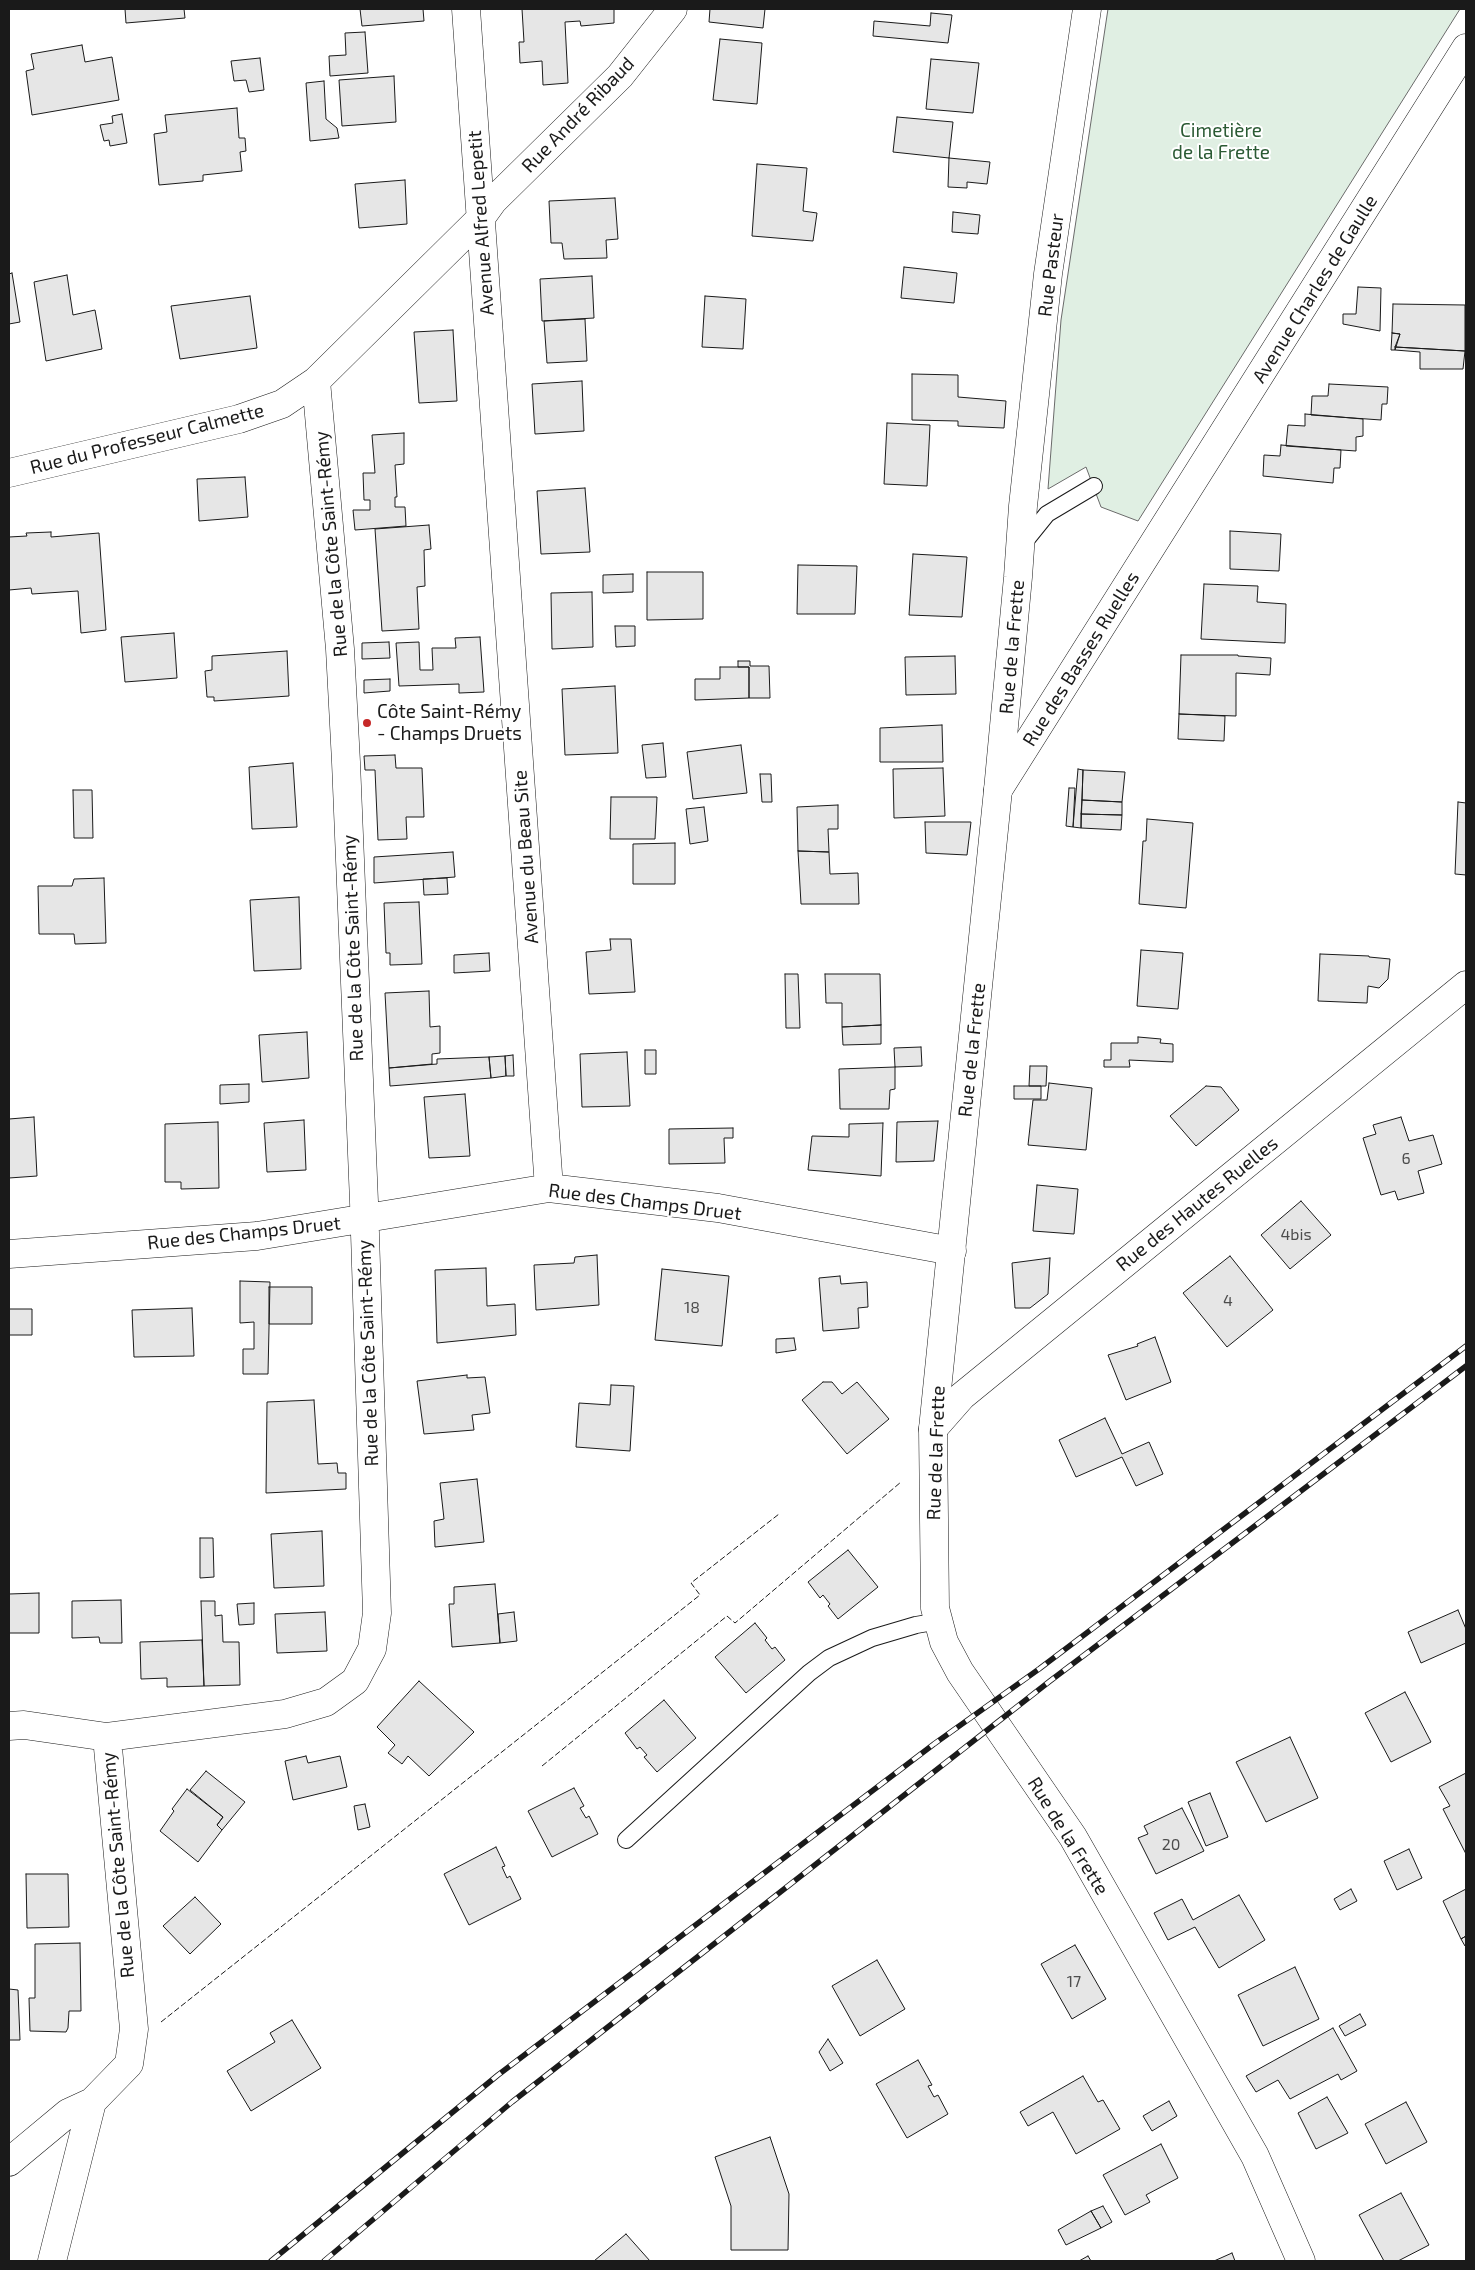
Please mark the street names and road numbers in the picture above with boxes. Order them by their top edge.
street label: Rue André Ribaud [517,52,639,178]
street label: Avenue Alfred Lepetit [463,130,499,316]
street label: Avenue Charles de Gaulle [1248,191,1382,387]
street label: Rue Pasteur [1033,212,1069,318]
street label: Rue du Professeur Calmette [28,399,266,479]
street label: Rue de la Côte Saint-Rémy [310,430,352,658]
street label: Rue des Basses Ruelles [1018,568,1144,750]
street label: Rue de la Frette [995,579,1029,715]
street label: Avenue du Beau Site [509,769,543,945]
street label: Rue de la Côte Saint-Rémy [338,834,368,1062]
street label: Rue de la Frette [954,982,990,1118]
street label: Rue des Hautes Ruelles [1112,1132,1282,1276]
street label: Rue des Champs Druet [547,1179,743,1225]
street label: Rue des Champs Druet [146,1212,342,1254]
street label: Rue de la Côte Saint-Rémy [353,1239,383,1467]
street label: Rue de la Frette [922,1385,950,1521]
street label: Rue de la Côte Saint-Rémy [97,1751,139,1979]
street label: Rue de la Frette [1023,1773,1113,1899]

